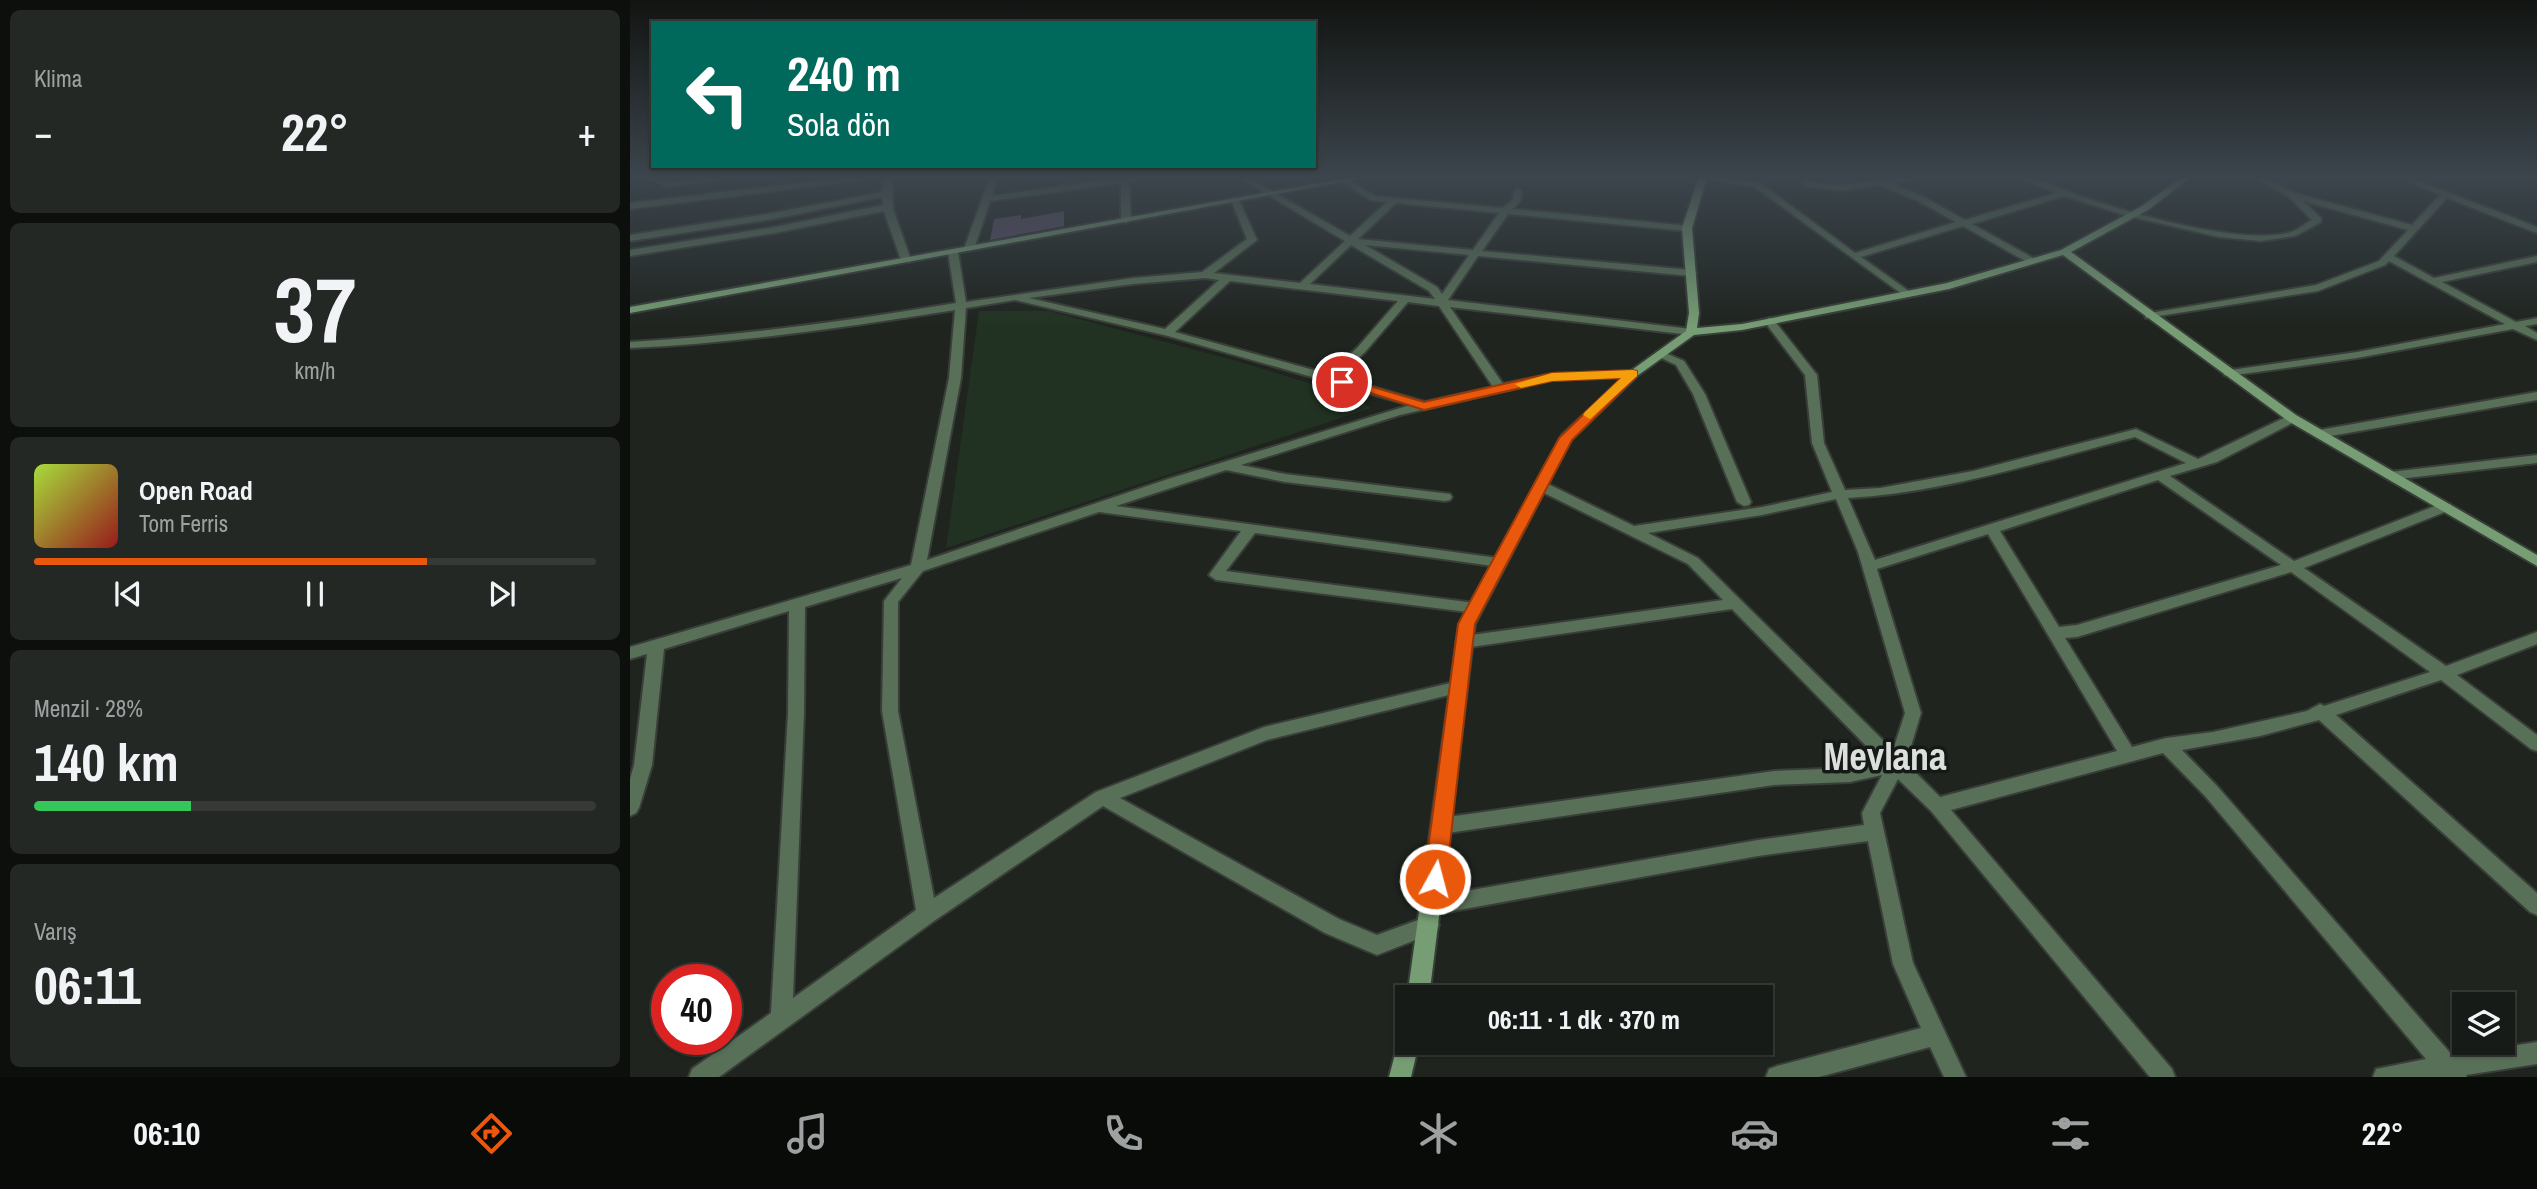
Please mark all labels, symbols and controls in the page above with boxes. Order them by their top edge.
text: 240 m [787,40,901,106]
icon: left [672,49,763,140]
text: Klima [34,63,82,94]
text: 22° [281,97,349,167]
text: Sola dön [787,103,891,146]
text: − [34,107,52,158]
text: + [578,107,596,158]
text: 37 [274,248,357,370]
pin [1312,352,1372,412]
text: km/h [295,355,335,386]
icon: arrive [1323,363,1361,401]
text: Open Road [139,473,253,508]
text: Tom Ferris [139,508,228,539]
icon: previous [109,575,147,613]
icon: pause [296,575,334,613]
icon: next [483,575,521,613]
text: Menzil · 28% [34,693,143,724]
text: 140 km [34,727,179,797]
district label: Mevlana [1824,731,1947,782]
position arrow [1398,842,1472,916]
text: Varış [34,916,77,947]
text: 06:11 [34,950,141,1020]
speed limit sign: 40 [651,964,742,1055]
map controls [2452,992,2515,1055]
button: layers [2452,992,2515,1055]
text: 06:11 · 1 dk · 370 m [1488,1002,1680,1037]
icon: directions [467,1109,516,1158]
icon: music [783,1109,832,1158]
icon: phone [1099,1109,1148,1158]
icon: climate [1414,1109,1463,1158]
icon: car [1730,1109,1779,1158]
icon: filters [2046,1109,2095,1158]
text: 06:10 [133,1112,200,1155]
text: 22° [2362,1112,2404,1155]

